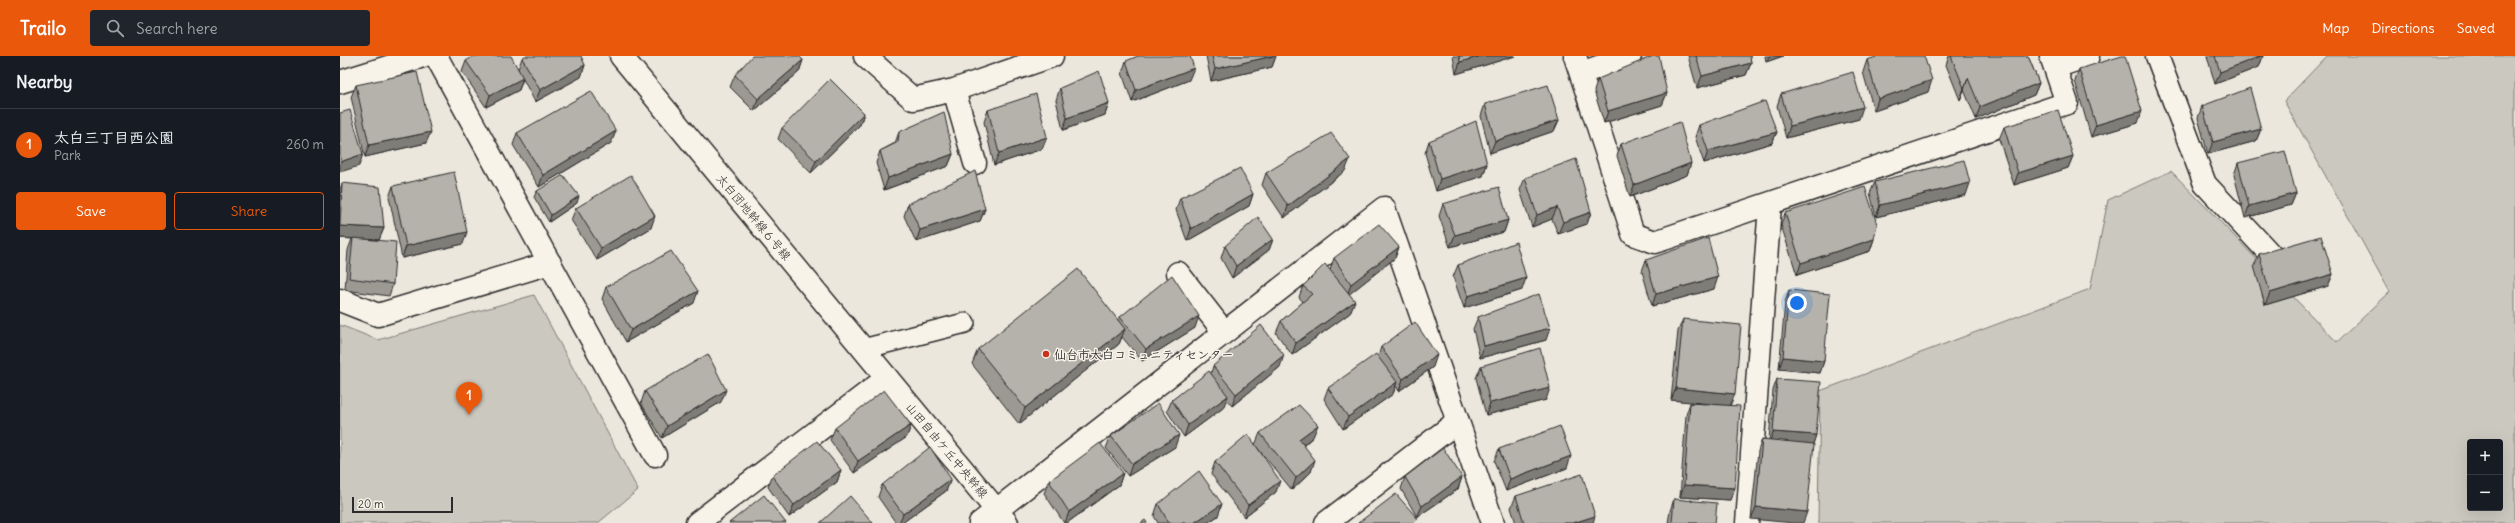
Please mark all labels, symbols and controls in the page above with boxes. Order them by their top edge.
search box [90,10,370,46]
text: Trailo [20,16,66,40]
icon: search [104,17,126,39]
text: Search here [136,19,218,38]
text: Map [2322,19,2349,37]
text: Directions [2371,19,2435,37]
text: Saved [2457,19,2495,37]
text: Nearby [16,71,72,93]
text: 太白三丁目西公園 [54,128,174,147]
text: 1 [26,136,32,153]
text: 260 m [286,136,324,153]
text: Park [54,147,81,164]
street label: 太白団地幹線６号線 [714,171,794,263]
button: Save [16,192,166,230]
button: Share [174,192,324,230]
your location [1787,293,1807,313]
place label: 仙台市太白コミュニティセンター [1054,347,1233,362]
marker: 仙台市太白コミュニティセンター [1041,349,1051,359]
pin: 1 [456,382,482,415]
street label: 山田自由ケ丘中央幹線 [903,399,991,501]
map controls [2467,439,2503,511]
button: + [2467,439,2503,475]
button: − [2467,475,2503,511]
scale bar [352,495,453,514]
text: 20 m [358,497,384,511]

